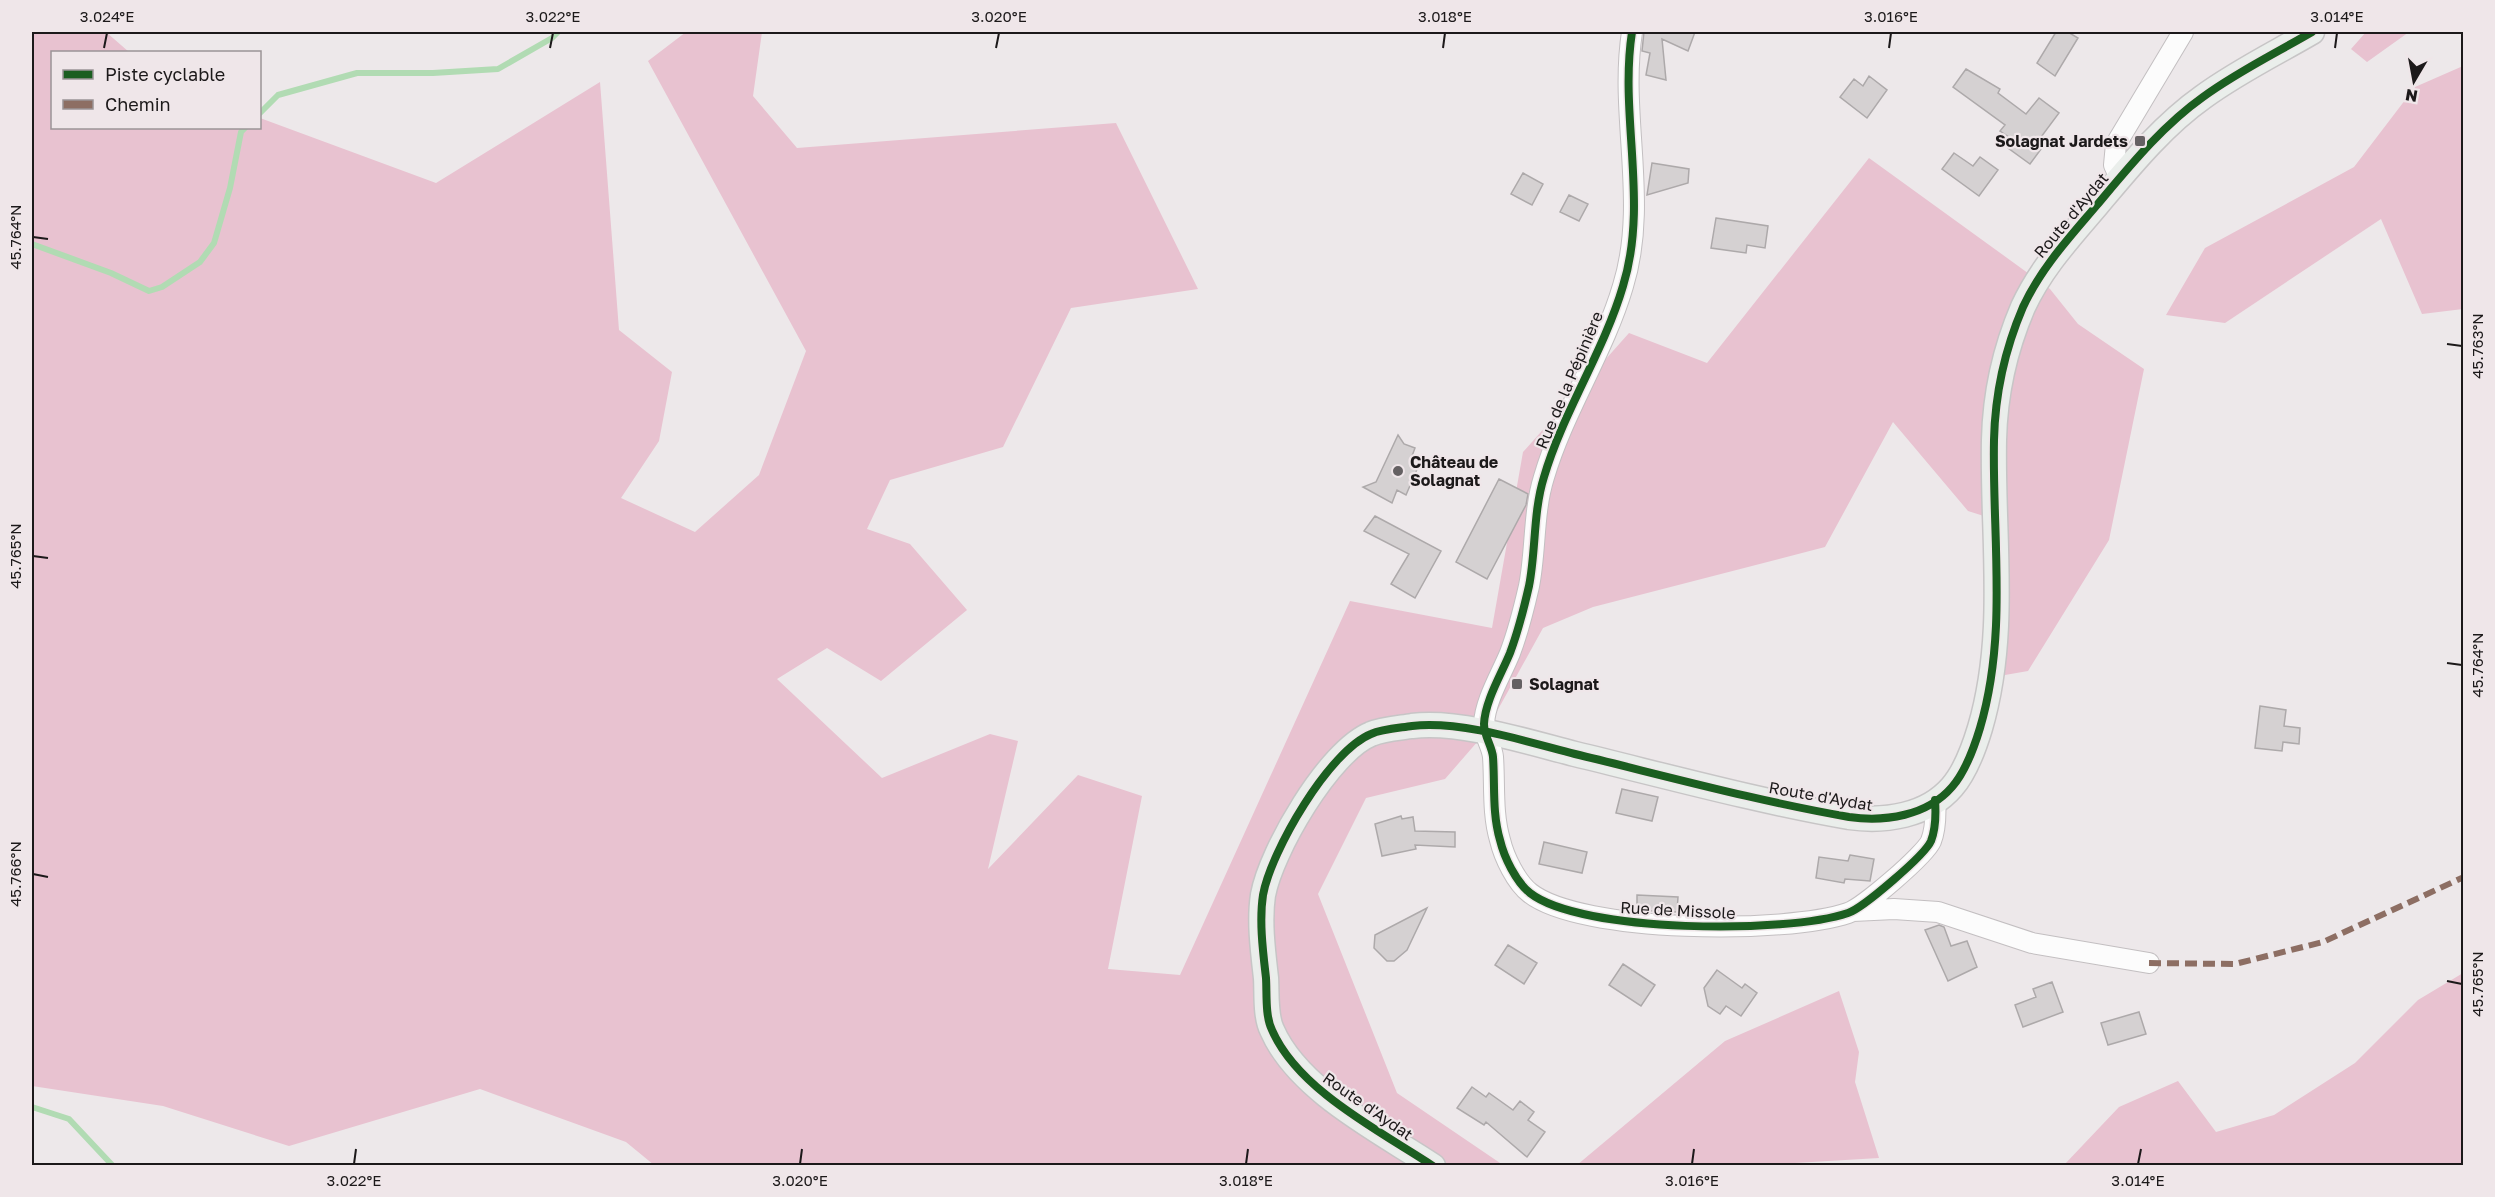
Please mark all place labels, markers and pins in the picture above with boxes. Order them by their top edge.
place label: Solagnat Jardets [1995,131,2128,151]
marker: Solagnat Jardets [2133,134,2147,148]
place label: Château de Solagnat [1410,452,1498,490]
marker: Château de Solagnat [1391,464,1405,478]
place label: Solagnat [1529,674,1599,694]
marker: Solagnat [1510,677,1524,691]

